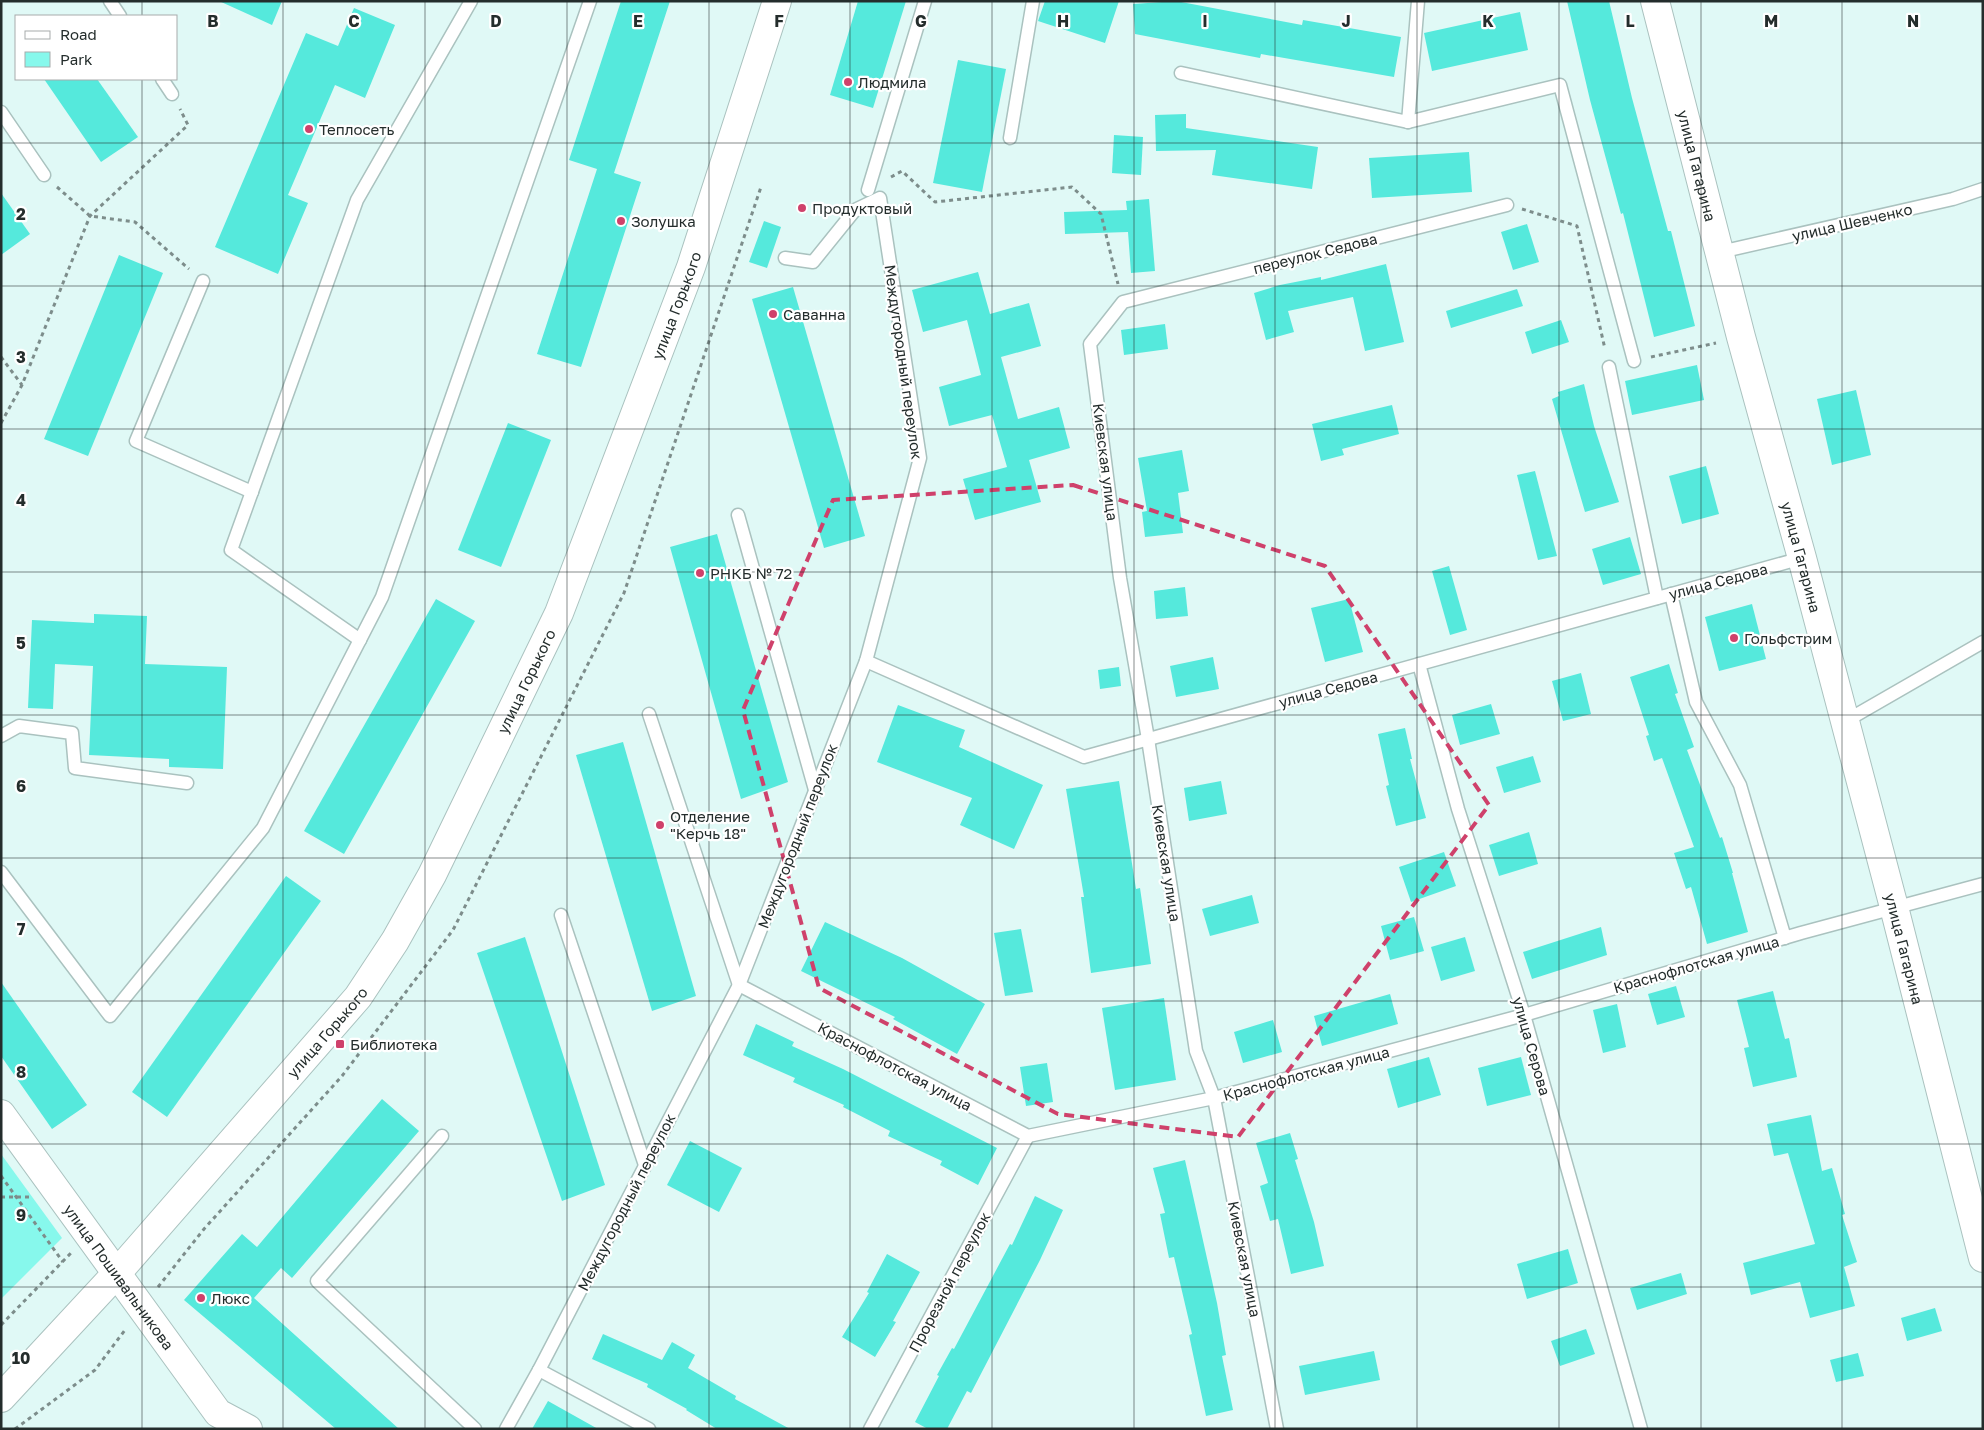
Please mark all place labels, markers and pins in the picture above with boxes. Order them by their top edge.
place label: Людмила [858,73,926,91]
marker: Людмила [842,76,854,88]
place label: Теплосеть [319,120,395,138]
marker: Теплосеть [303,123,315,135]
place label: Продуктовый [812,199,912,217]
marker: Продуктовый [796,202,808,214]
place label: Золушка [631,212,696,230]
marker: Золушка [615,215,627,227]
place label: Саванна [783,305,845,323]
marker: Саванна [767,308,779,320]
place label: РНКБ № 72 [710,564,792,582]
marker: РНКБ № 72 [694,567,706,579]
place label: Гольфстрим [1744,629,1832,647]
marker: Гольфстрим [1728,632,1740,644]
place label: Отделение "Керчь 18" [670,807,750,842]
marker: Отделение "Керчь 18" [654,819,666,831]
place label: Библиотека [350,1035,438,1053]
marker: Библиотека [334,1038,346,1050]
place label: Люкс [211,1289,250,1307]
marker: Люкс [195,1292,207,1304]

